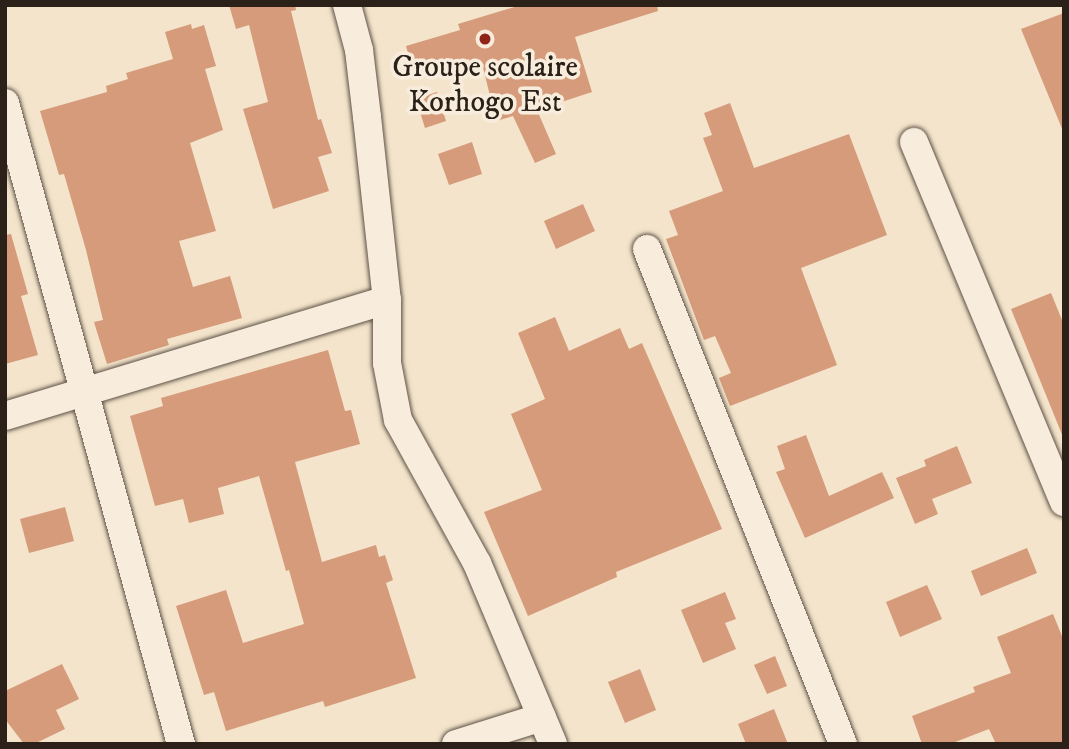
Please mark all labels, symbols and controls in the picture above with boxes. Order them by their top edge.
marker: Groupe scolaire Korhogo Est [477,31,493,47]
place label: Groupe scolaire Korhogo Est [392,50,578,120]

